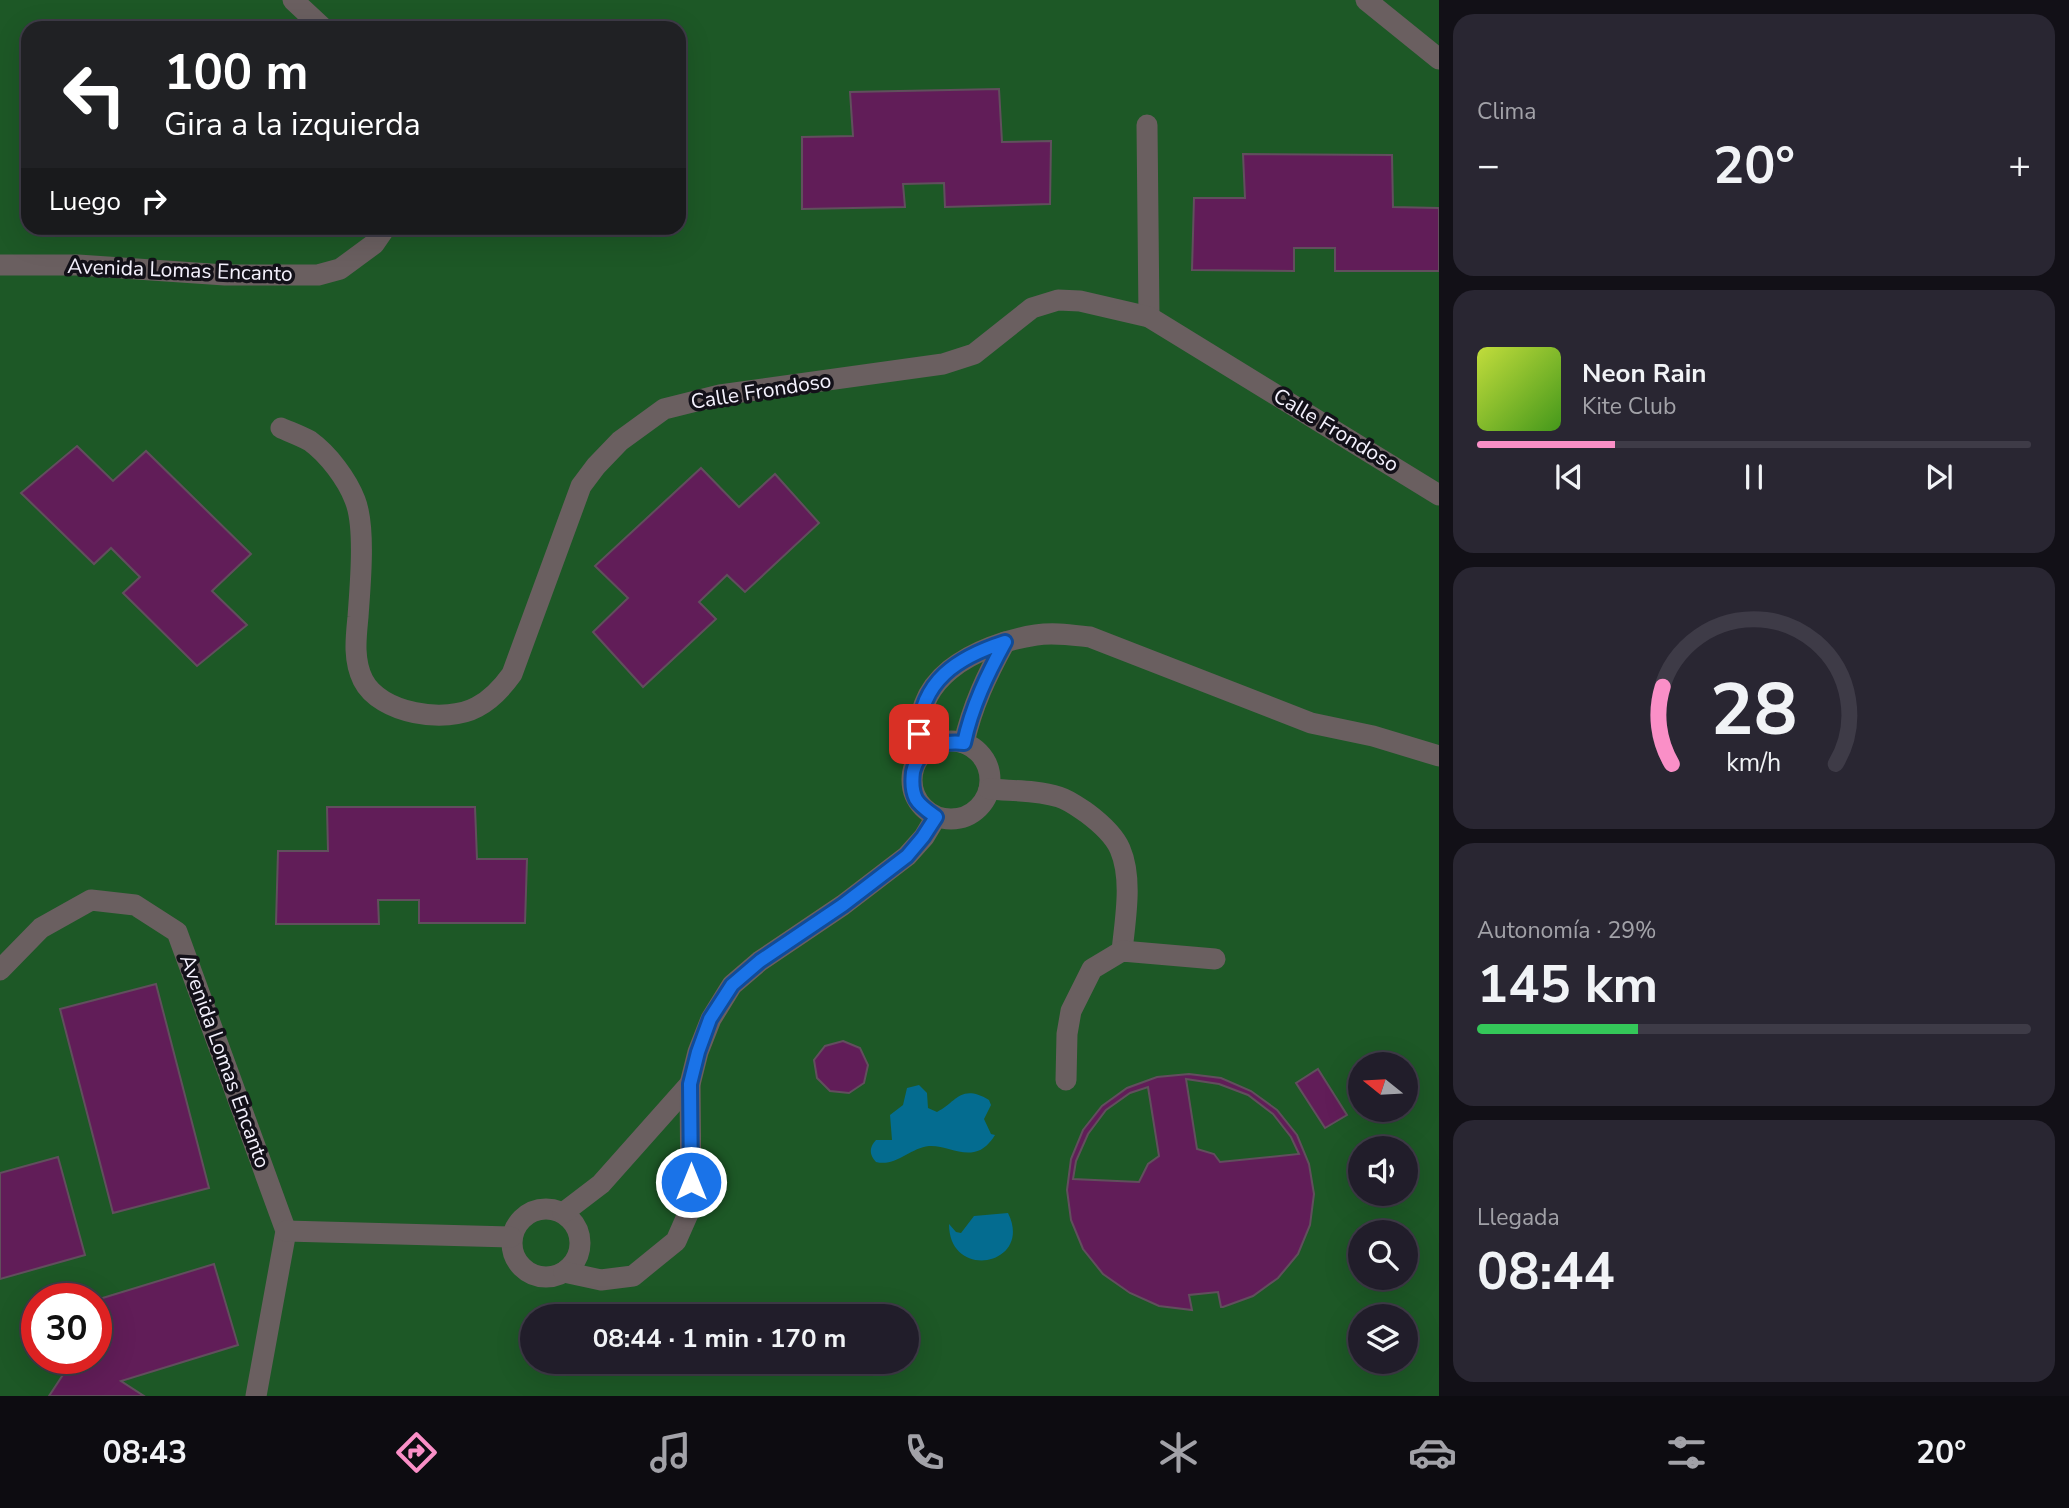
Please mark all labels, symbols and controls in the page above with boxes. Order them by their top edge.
text: 100 m [164,39,308,106]
icon: left [49,49,140,140]
text: Clima [1477,96,1537,127]
text: Gira a la izquierda [164,103,421,146]
text: 20° [1713,130,1795,201]
text: − [1477,140,1500,191]
text: + [2008,140,2031,191]
icon: right [135,182,173,220]
text: Luego [49,184,121,219]
street label: Avenida Lomas Encanto [67,252,293,288]
text: Neon Rain [1582,356,1707,391]
street label: Calle Frondoso [689,366,833,416]
street label: Calle Frondoso [1268,381,1404,479]
text: Kite Club [1582,391,1676,422]
icon: previous [1550,458,1588,496]
icon: pause [1735,458,1773,496]
icon: next [1920,458,1958,496]
text: 28 [1710,660,1798,760]
pin [889,704,949,764]
icon: arrive [900,715,938,753]
text: km/h [1726,746,1782,780]
text: Autonomía · 29% [1477,915,1657,946]
text: 145 km [1477,949,1658,1020]
street label: Avenida Lomas Encanto [173,950,277,1172]
north arrow [1348,1052,1418,1122]
map controls [1348,1052,1418,1374]
button: sound [1348,1136,1418,1206]
position arrow [654,1145,728,1219]
text: Llegada [1477,1202,1560,1233]
button: search [1348,1220,1418,1290]
text: 08:44 [1477,1236,1615,1307]
speed limit sign: 30 [21,1283,112,1374]
button: layers [1348,1304,1418,1374]
text: 08:44 · 1 min · 170 m [593,1321,846,1356]
icon: directions [392,1428,441,1477]
icon: music [646,1428,695,1477]
icon: phone [900,1428,949,1477]
icon: climate [1154,1428,1203,1477]
icon: car [1408,1428,1457,1477]
icon: filters [1662,1428,1711,1477]
text: 08:43 [102,1431,187,1474]
text: 20° [1916,1431,1966,1474]

